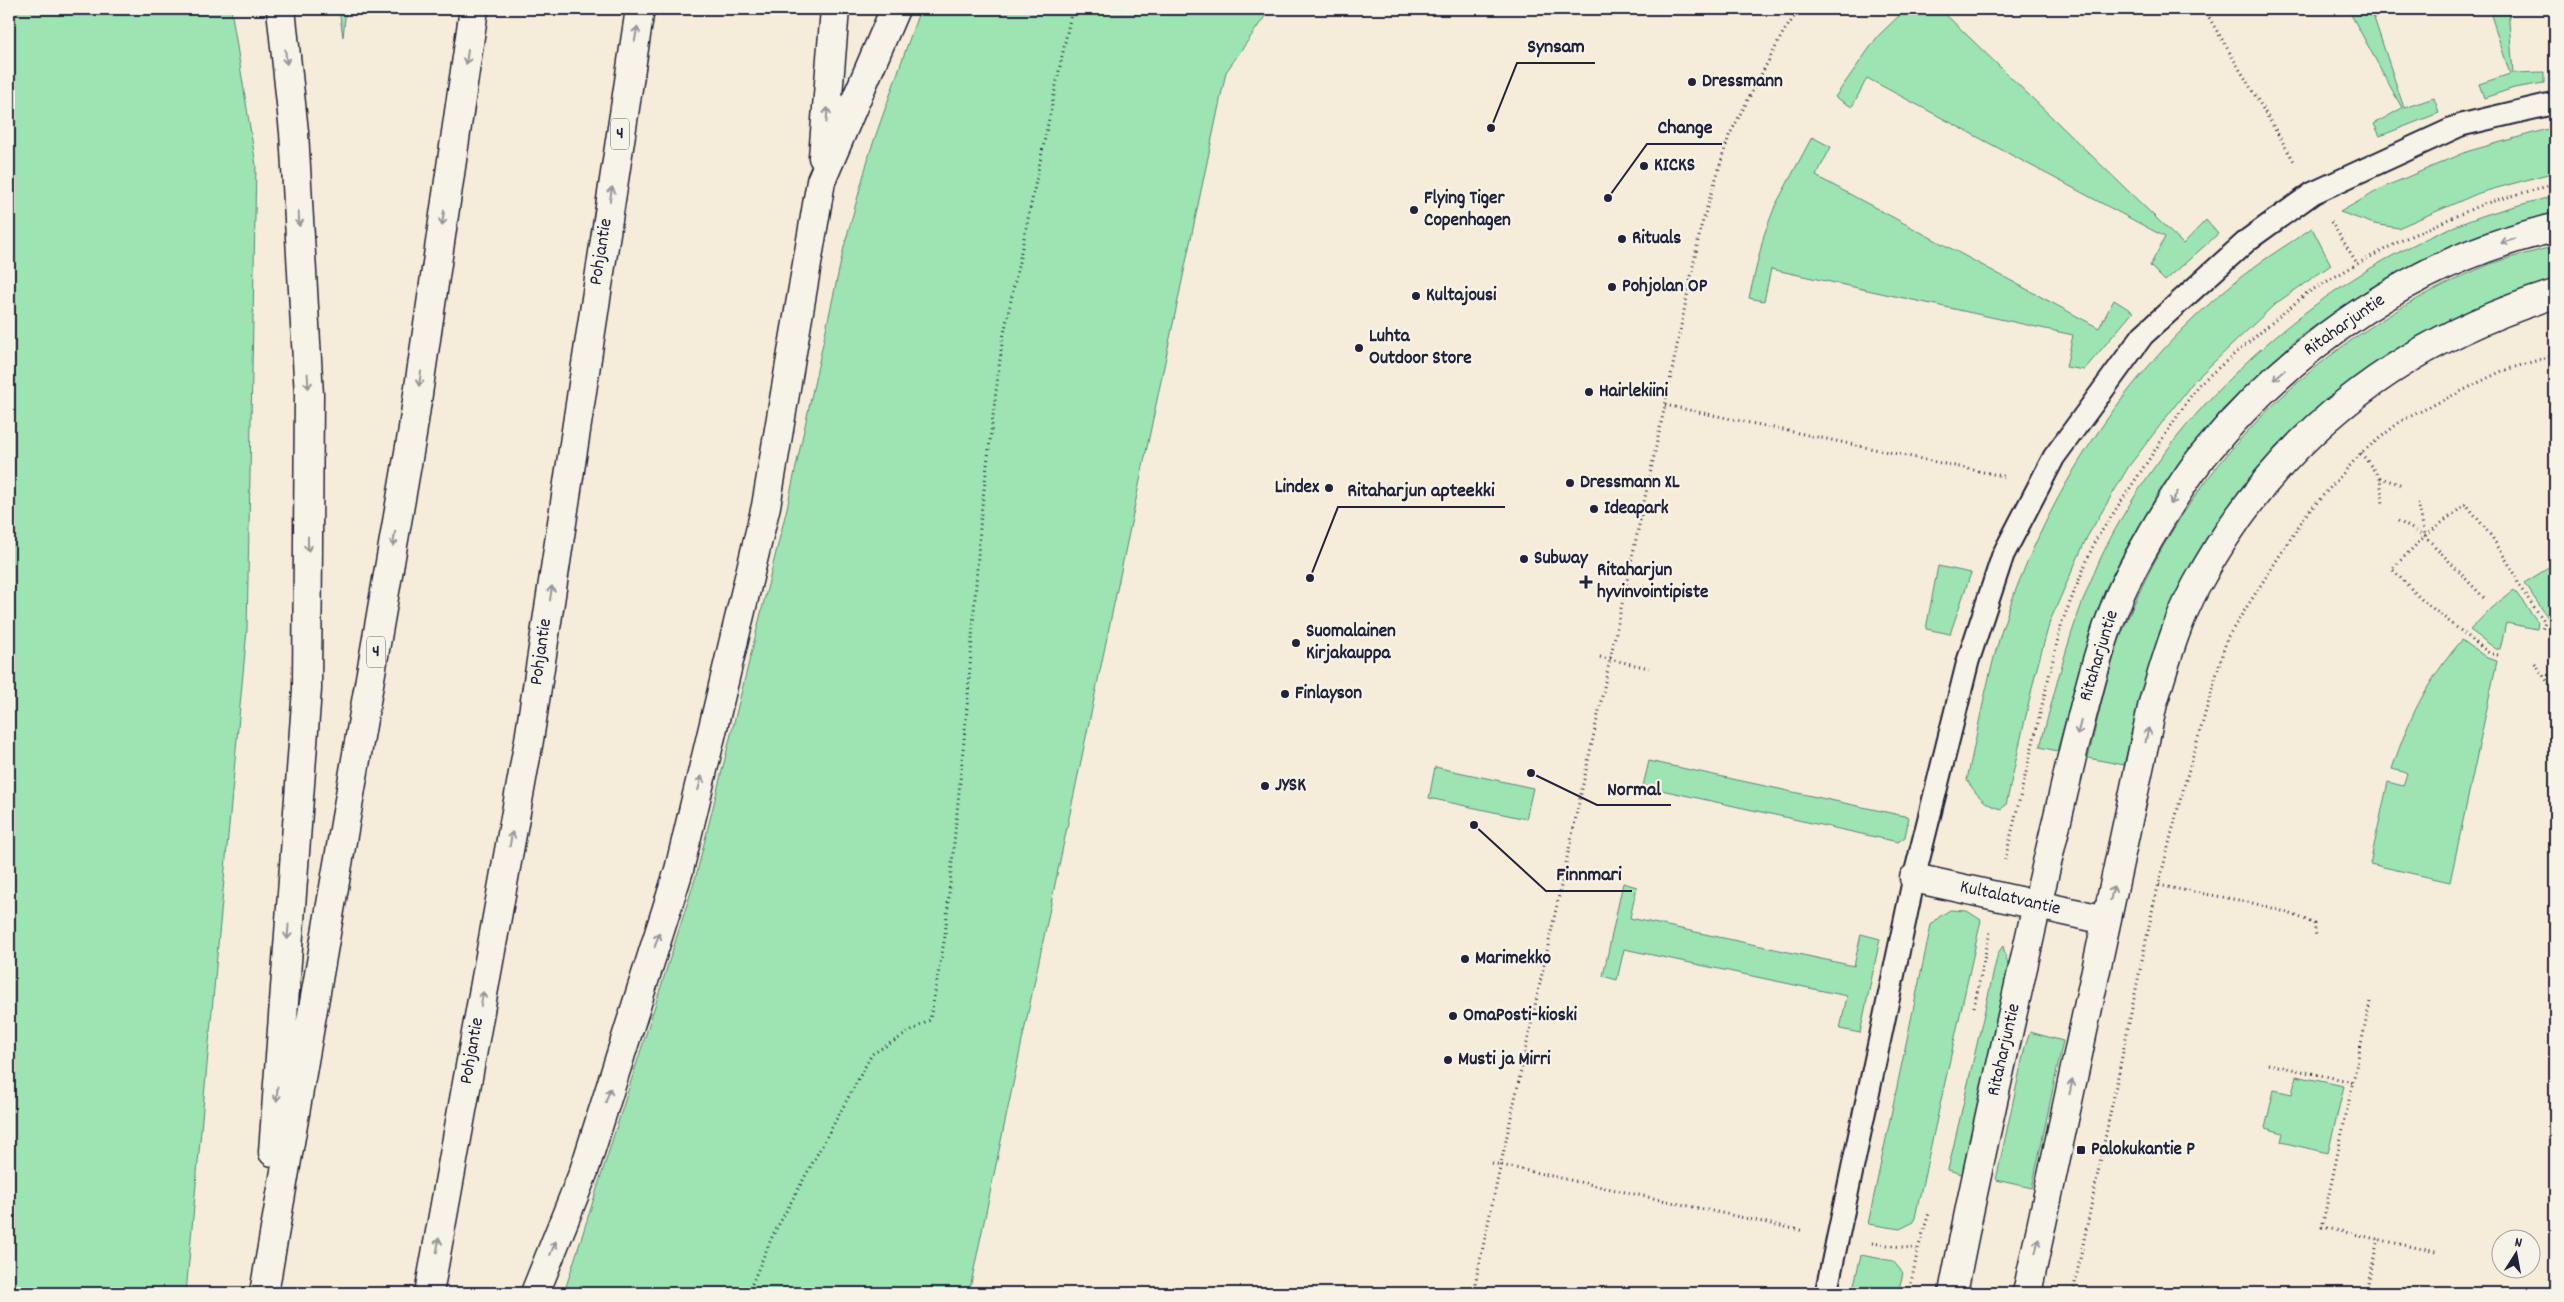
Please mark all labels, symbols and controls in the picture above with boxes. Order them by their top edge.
one-way arrow [632,26,642,42]
callout: Synsam [1517,28,1595,63]
text: Synsam [1527,34,1585,62]
one-way arrow [281,49,291,65]
one-way arrow [462,49,472,65]
place label: Dressmann [1702,69,1783,96]
marker: Dressmann [1686,76,1698,88]
one-way arrow [822,107,831,123]
callout: Change [1647,109,1722,144]
text: Change [1657,115,1713,143]
road number: 4 [611,118,629,150]
place label: KICKS [1654,153,1695,180]
marker: KICKS [1638,160,1650,172]
place label: Flying Tiger Copenhagen [1424,186,1511,235]
one-way arrow [606,187,616,203]
marker: Flying Tiger Copenhagen [1408,204,1420,216]
one-way arrow [438,209,448,225]
one-way arrow [294,211,303,227]
street label: Pohjantie [583,217,621,287]
place label: Rituals [1632,226,1681,253]
marker: Rituals [1616,233,1628,245]
one-way arrow [2501,237,2517,247]
place label: Pohjolan OP [1622,274,1708,301]
marker: Pohjolan OP [1606,281,1618,293]
place label: Kultajousi [1426,283,1497,310]
street label: Ritaharjuntie [2299,288,2391,364]
marker: Kultajousi [1410,290,1422,302]
place label: Luhta Outdoor Store [1369,324,1472,373]
marker: Luhta Outdoor Store [1353,342,1365,354]
one-way arrow [415,370,425,386]
one-way arrow [2273,370,2286,381]
one-way arrow [304,373,313,389]
place label: Hairlekiini [1599,379,1669,406]
marker: Hairlekiini [1583,386,1595,398]
place label: Dressmann XL [1580,470,1680,497]
callout: Ritaharjun apteekki [1338,472,1505,507]
place label: Lindex [1275,475,1320,502]
marker: Dressmann XL [1564,477,1576,489]
text: Ritaharjun apteekki [1347,478,1495,506]
marker: Lindex [1323,482,1335,494]
one-way arrow [2168,491,2178,505]
place label: Ideapark [1604,496,1669,523]
marker: Ideapark [1588,503,1600,515]
one-way arrow [389,531,399,547]
one-way arrow [303,536,313,552]
place label: Subway [1534,546,1589,573]
marker: Subway [1518,553,1530,565]
place label: Ritaharjun hyvinvointipiste [1597,558,1708,607]
marker: Ritaharjun hyvinvointipiste [1579,575,1593,589]
one-way arrow [546,585,556,601]
street label: Ritaharjuntie [2073,607,2127,705]
street label: Pohjantie [524,617,560,687]
place label: Suomalainen Kirjakauppa [1306,619,1396,668]
road number: 4 [367,636,385,668]
marker: Suomalainen Kirjakauppa [1290,637,1302,649]
place label: Finlayson [1295,681,1362,708]
marker: Finlayson [1279,688,1291,700]
one-way arrow [2074,719,2083,735]
one-way arrow [2143,727,2152,743]
callout: Normal [1597,770,1671,805]
place label: JYSK [1275,773,1306,800]
one-way arrow [695,776,705,792]
text: Normal [1607,777,1661,805]
marker: JYSK [1259,780,1271,792]
one-way arrow [506,832,516,848]
callout: Finnmari [1546,856,1632,891]
text: Finnmari [1556,862,1622,890]
street label: Kultalatvantie [1957,874,2063,924]
one-way arrow [2108,886,2117,902]
one-way arrow [283,923,293,939]
one-way arrow [652,932,662,948]
place label: Marimekko [1475,946,1552,973]
marker: Marimekko [1459,953,1471,965]
one-way arrow [478,992,487,1008]
street label: Ritaharjuntie [1981,1001,2029,1099]
place label: OmaPosti-kioski [1463,1003,1577,1030]
marker: OmaPosti-kioski [1447,1010,1459,1022]
street label: Pohjantie [454,1016,492,1086]
place label: Musti ja Mirri [1458,1047,1551,1074]
marker: Musti ja Mirri [1442,1054,1454,1066]
one-way arrow [2067,1079,2076,1095]
one-way arrow [272,1085,281,1101]
one-way arrow [603,1087,613,1103]
place label: Palokukantie P [2091,1137,2195,1164]
marker: Palokukantie P [2075,1144,2087,1156]
north arrow [2492,1230,2542,1280]
text: N [2513,1233,2523,1254]
one-way arrow [433,1238,443,1254]
one-way arrow [2033,1238,2042,1254]
one-way arrow [549,1241,558,1256]

